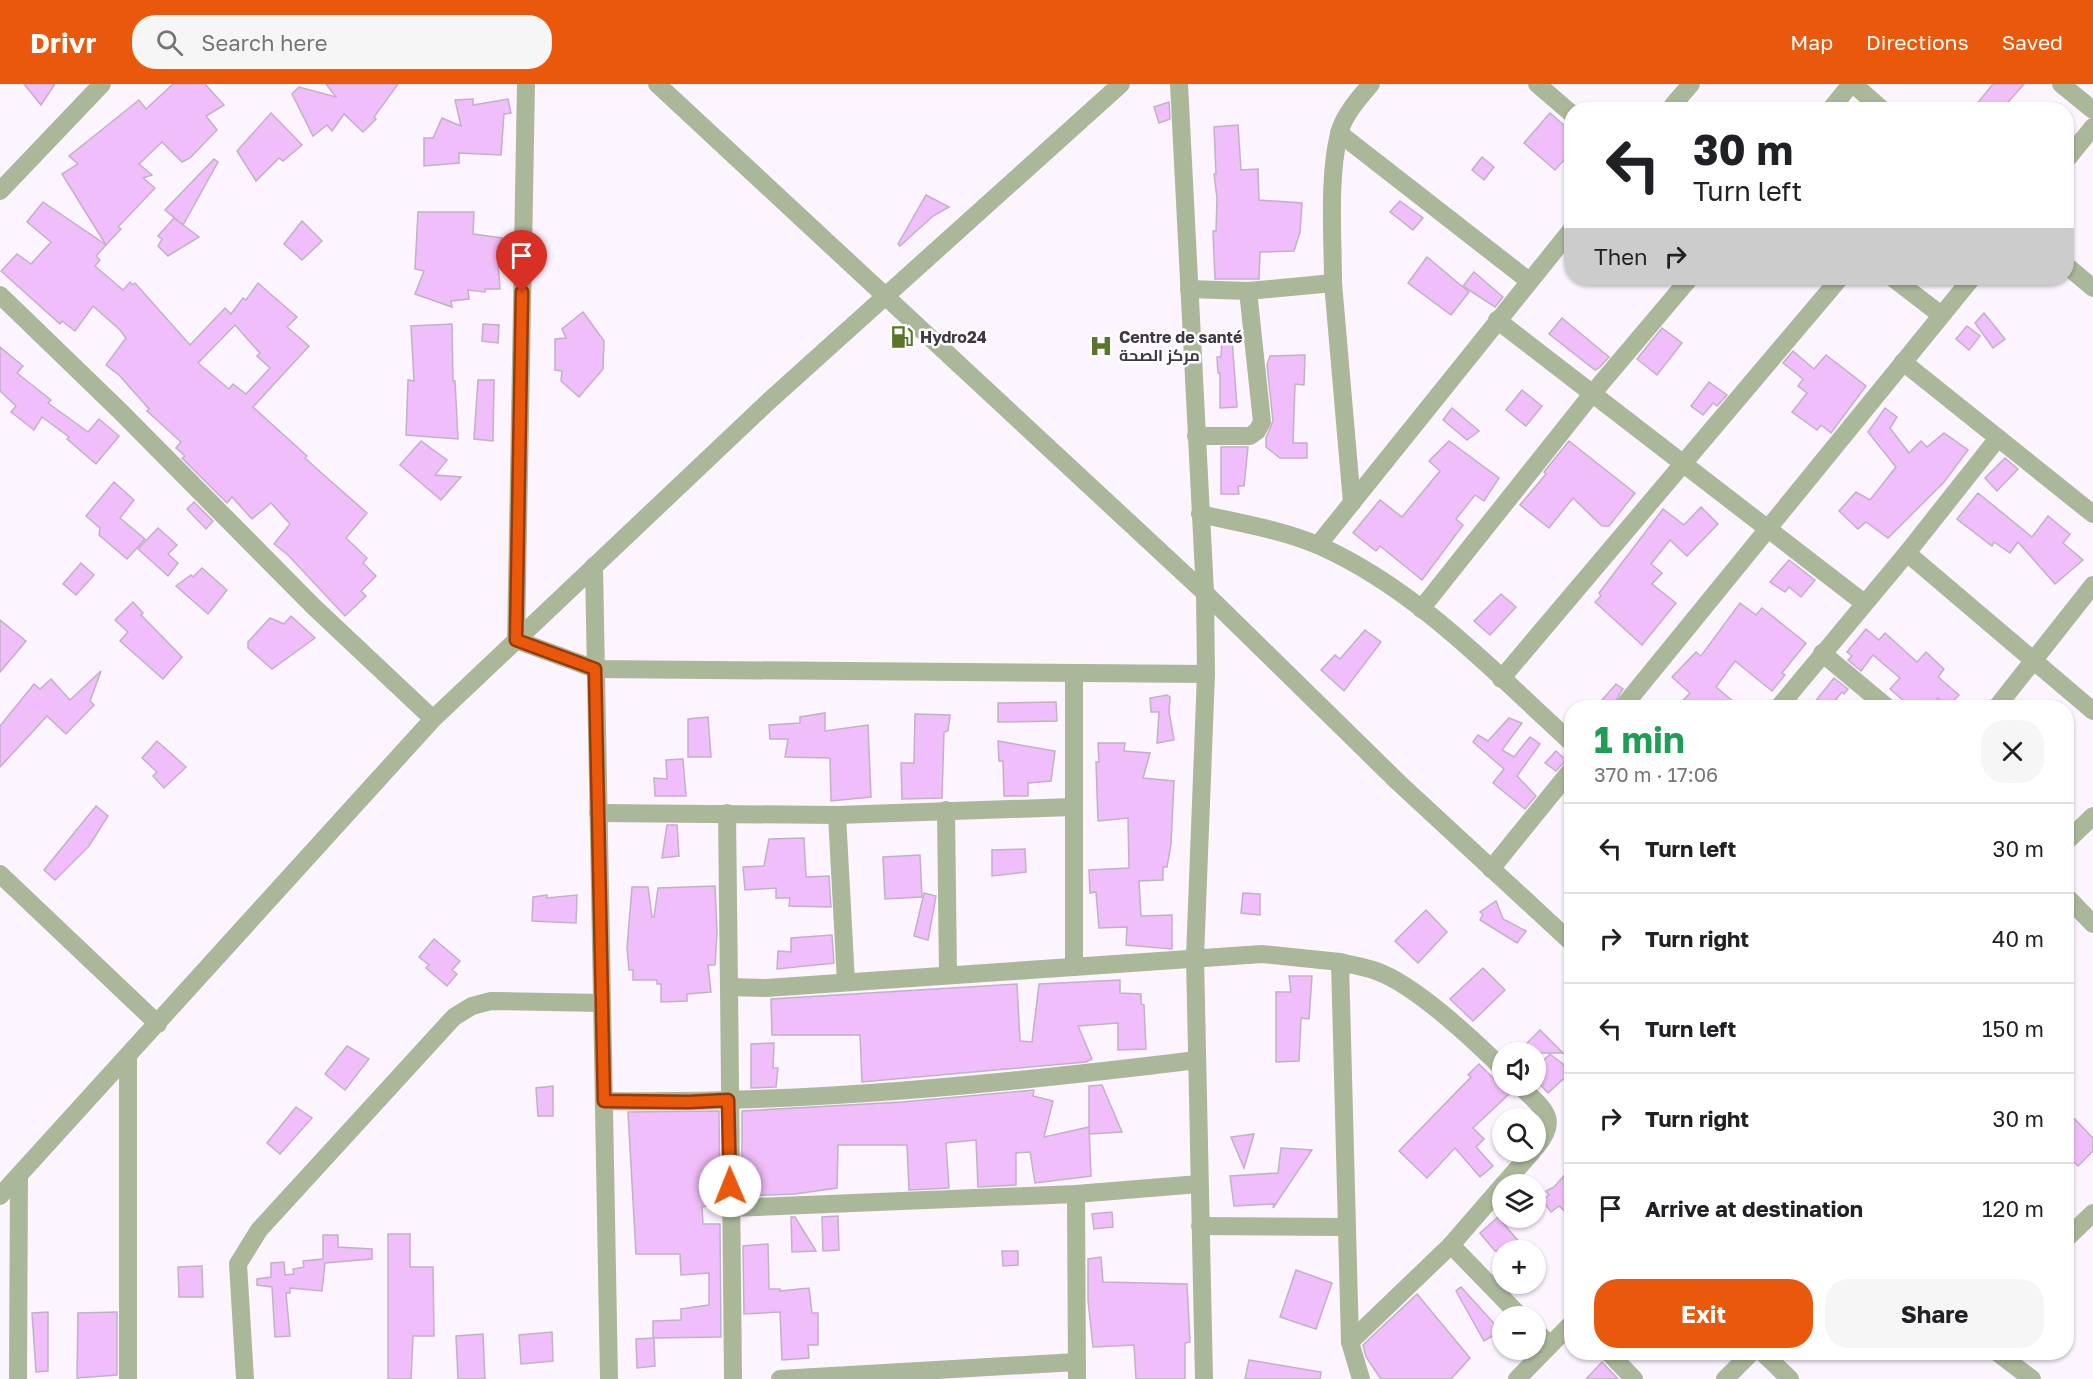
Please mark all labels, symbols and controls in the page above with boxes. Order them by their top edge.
search box [132,15,552,69]
text: Drivr [30,26,96,59]
icon: search [153,26,186,59]
text: Search here [201,29,327,56]
text: Map [1790,29,1833,55]
text: Directions [1866,29,1969,55]
text: Saved [2002,29,2063,55]
text: 30 m [1693,124,1793,174]
icon: left [1594,126,1672,204]
text: Turn left [1693,175,1802,207]
pin [496,230,547,292]
icon: arrive [505,239,538,272]
icon: right [1659,240,1692,273]
text: Then [1594,243,1647,270]
fuel station icon: Hydro24 [889,324,915,350]
place label: Hydro24 [920,327,987,347]
place label: Centre de santé مركز الصحة [1119,327,1242,365]
hospital icon: Centre de santé مركز الصحة [1088,333,1114,359]
text: 1 min [1594,718,1685,761]
button: close [1981,720,2044,783]
text: 370 m · 17:06 [1594,762,1718,786]
icon: left [1594,832,1627,865]
text: Turn left [1645,835,1736,862]
text: 30 m [1993,835,2044,862]
icon: right [1594,922,1627,955]
text: Turn right [1645,925,1749,952]
text: 40 m [1992,925,2044,952]
icon: left [1594,1012,1627,1045]
text: Turn left [1645,1015,1736,1042]
text: 150 m [1982,1015,2044,1042]
map controls [1492,1042,1546,1360]
button: sound [1492,1042,1546,1096]
icon: right [1594,1102,1627,1135]
text: Turn right [1645,1105,1749,1132]
text: 30 m [1993,1105,2044,1132]
button: search [1492,1108,1546,1162]
position arrow [698,1154,762,1218]
button: layers [1492,1174,1546,1228]
icon: arrive [1594,1192,1627,1225]
text: Arrive at destination [1645,1195,1863,1222]
text: 120 m [1982,1195,2044,1222]
button: + [1492,1240,1546,1294]
button: Exit [1594,1279,1813,1348]
button: Share [1825,1279,2044,1348]
button: − [1492,1306,1546,1360]

